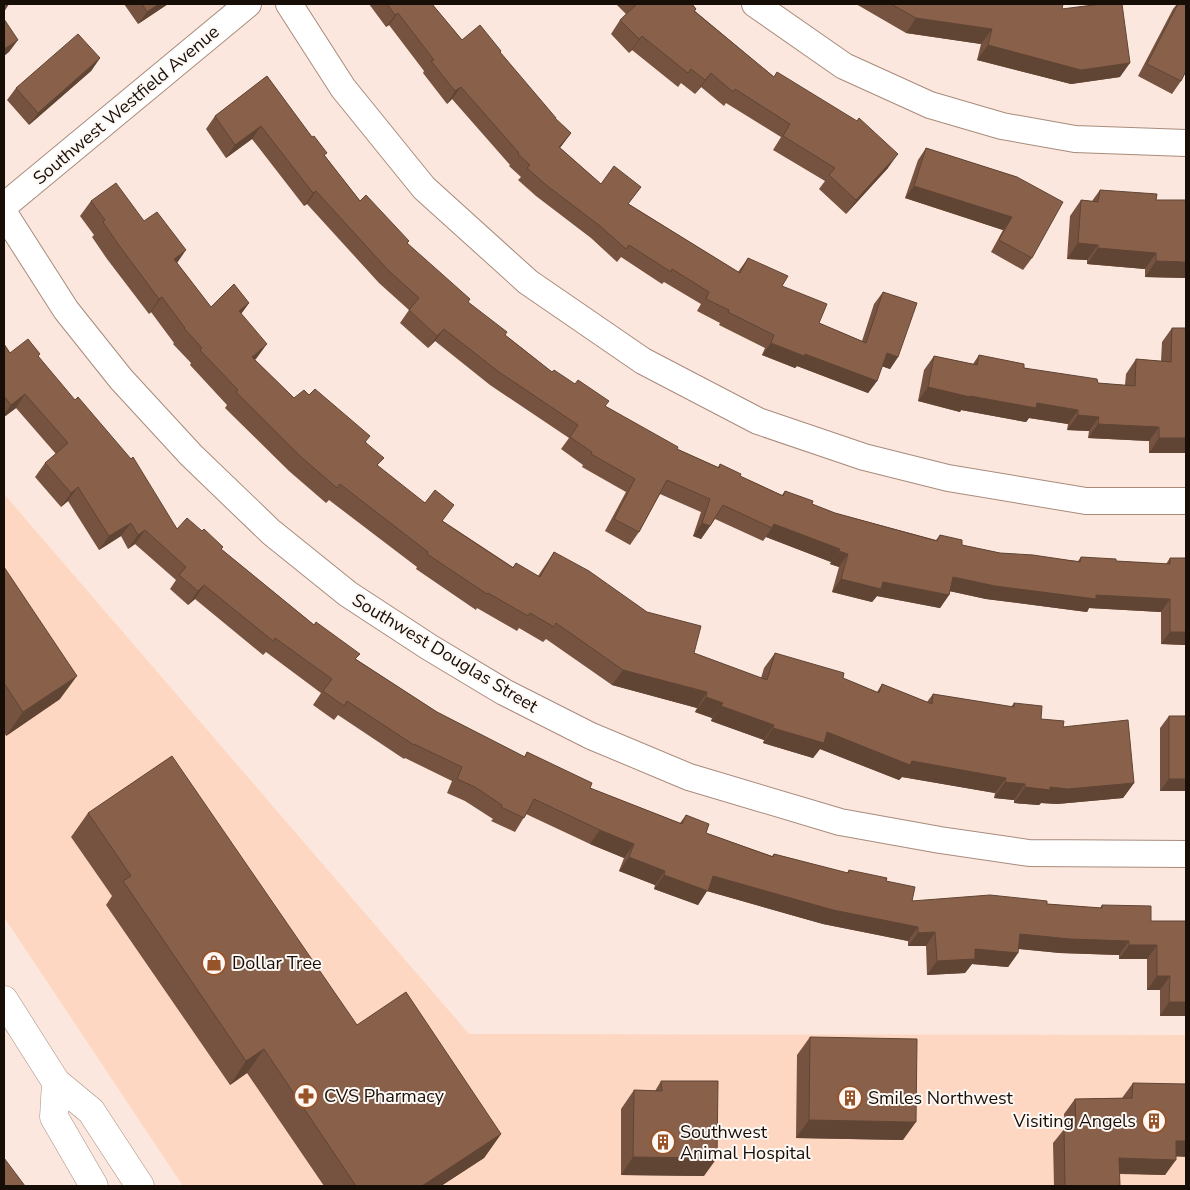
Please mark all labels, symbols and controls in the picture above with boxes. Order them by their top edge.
street label: Southwest Westfield Avenue [28,20,224,190]
street label: Southwest Douglas Street [348,588,543,718]
shop icon: Dollar Tree [201,950,227,976]
place label: Dollar Tree [232,951,322,975]
pharmacy icon: CVS Pharmacy [293,1083,319,1109]
place label: CVS Pharmacy [324,1084,445,1108]
building icon: Smiles Northwest [837,1085,863,1111]
place label: Smiles Northwest [868,1086,1014,1110]
building icon: Visiting Angels [1141,1108,1167,1134]
place label: Visiting Angels [1012,1109,1136,1133]
place label: Southwest Animal Hospital [680,1120,811,1165]
building icon: Southwest Animal Hospital [650,1129,676,1155]

